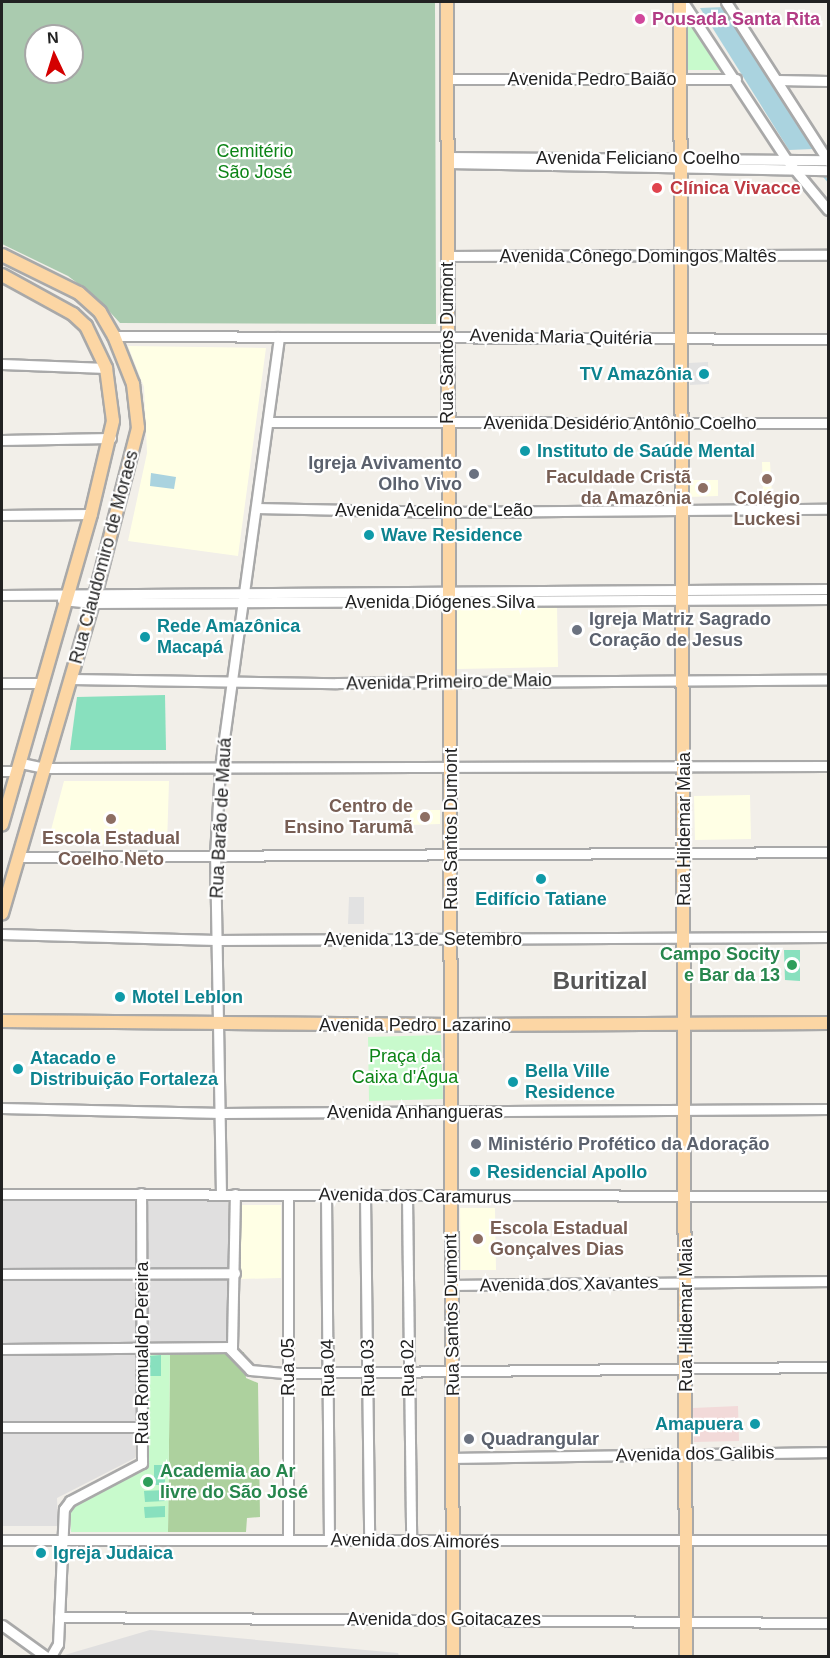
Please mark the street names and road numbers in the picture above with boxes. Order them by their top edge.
street label: Avenida Pedro Baião [508,68,676,90]
street label: Avenida Feliciano Coelho [536,147,740,169]
street label: Avenida Cônego Domingos Maltês [500,245,776,267]
street label: Rua Santos Dumont [436,262,458,424]
street label: Avenida Maria Quitéria [469,325,653,349]
street label: Avenida Desidério Antônio Coelho [483,412,757,434]
street label: Rua Claudomiro de Moraes [65,448,143,666]
street label: Avenida Acelino de Leão [335,499,533,521]
street label: Avenida Diógenes Silva [345,591,535,613]
street label: Avenida Primeiro de Maio [346,669,552,695]
street label: Rua Barão de Mauá [206,737,236,899]
street label: Rua Santos Dumont [440,748,462,910]
street label: Rua Hildemar Maia [673,752,695,906]
street label: Avenida 13 de Setembro [324,928,522,950]
street label: Avenida Pedro Lazarino [319,1014,511,1036]
street label: Avenida Anhangueras [327,1101,503,1123]
street label: Avenida dos Caramurus [318,1184,512,1208]
street label: Rua Santos Dumont [440,1234,464,1396]
street label: Rua Hildemar Maia [675,1238,697,1392]
street label: Rua Romualdo Pereira [131,1261,153,1445]
street label: Avenida dos Xavantes [479,1272,659,1296]
street label: Rua 05 [277,1338,299,1396]
street label: Rua 04 [317,1339,339,1397]
street label: Rua 03 [357,1339,379,1397]
street label: Rua 02 [397,1339,419,1397]
street label: Avenida dos Galibis [615,1442,775,1466]
street label: Avenida dos Aimorés [330,1529,500,1553]
street label: Avenida dos Goitacazes [347,1608,541,1630]

